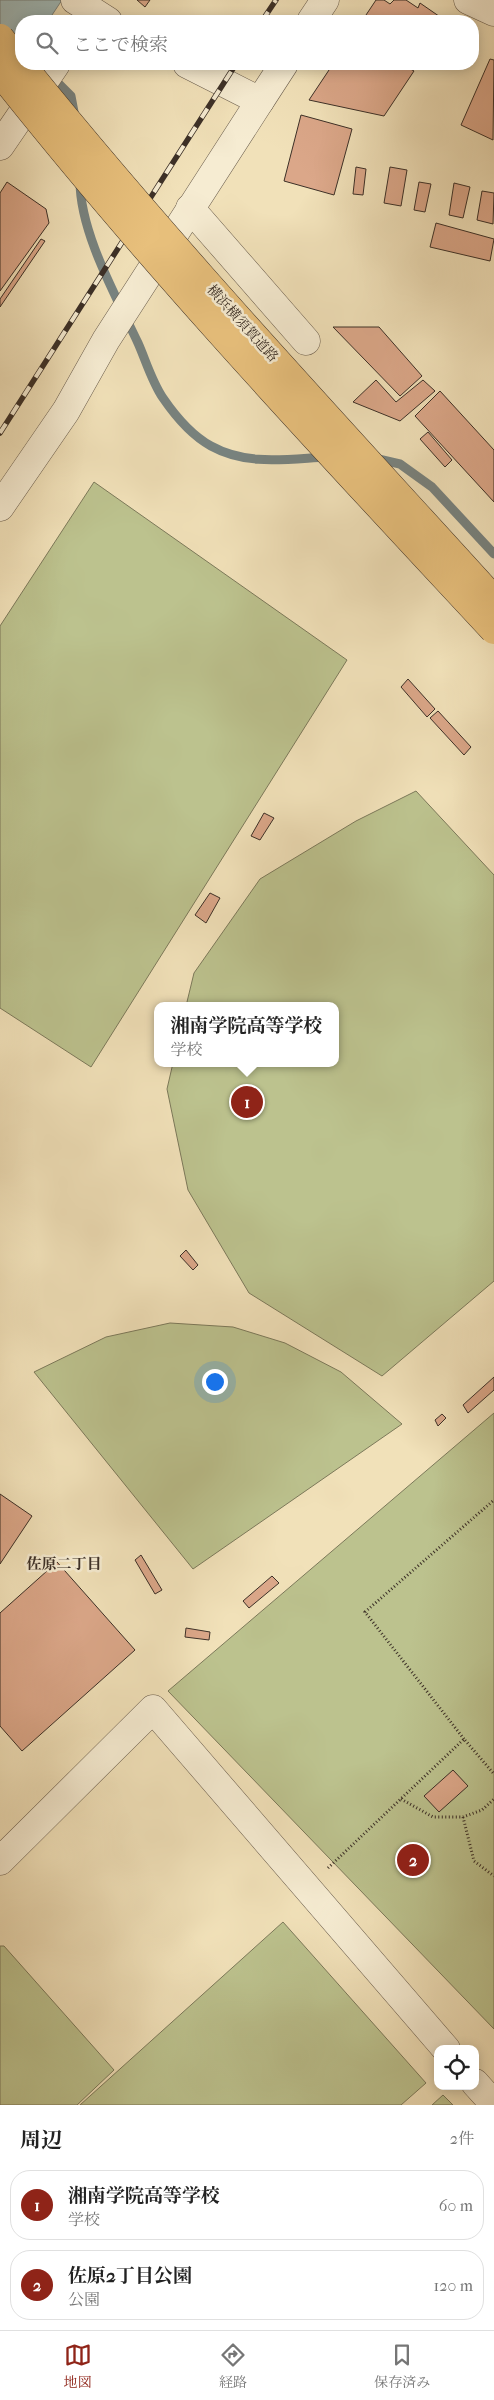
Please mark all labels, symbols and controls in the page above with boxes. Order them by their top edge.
search box [15,15,479,70]
icon: search [33,29,61,57]
text: ここで検索 [73,34,168,56]
street label: 横浜横須賀道路 [204,281,282,365]
popup [154,1002,339,1067]
text: 湘南学院高等学校 [170,1015,323,1037]
text: 学校 [170,1040,203,1059]
pin: 1 [231,1083,263,1121]
your location [202,1369,228,1395]
district label: 佐原二丁目 [26,1555,102,1573]
pin: 2 [397,1841,429,1879]
map controls [434,2045,479,2090]
button: locate [434,2045,479,2090]
text: 周辺 [20,2128,62,2152]
text: 2件 [450,2129,474,2148]
text: 湘南学院高等学校 [68,2185,220,2207]
text: 1 [34,2196,40,2215]
text: 60 m [439,2196,473,2215]
text: 学校 [68,2210,100,2229]
text: 佐原2丁目公園 [68,2265,192,2287]
text: 2 [33,2276,41,2295]
text: 120 m [434,2276,473,2295]
text: 公園 [68,2290,100,2309]
tab: 地図 [64,2341,92,2391]
tab: 経路 [219,2341,247,2391]
tab: 保存済み [374,2341,430,2391]

